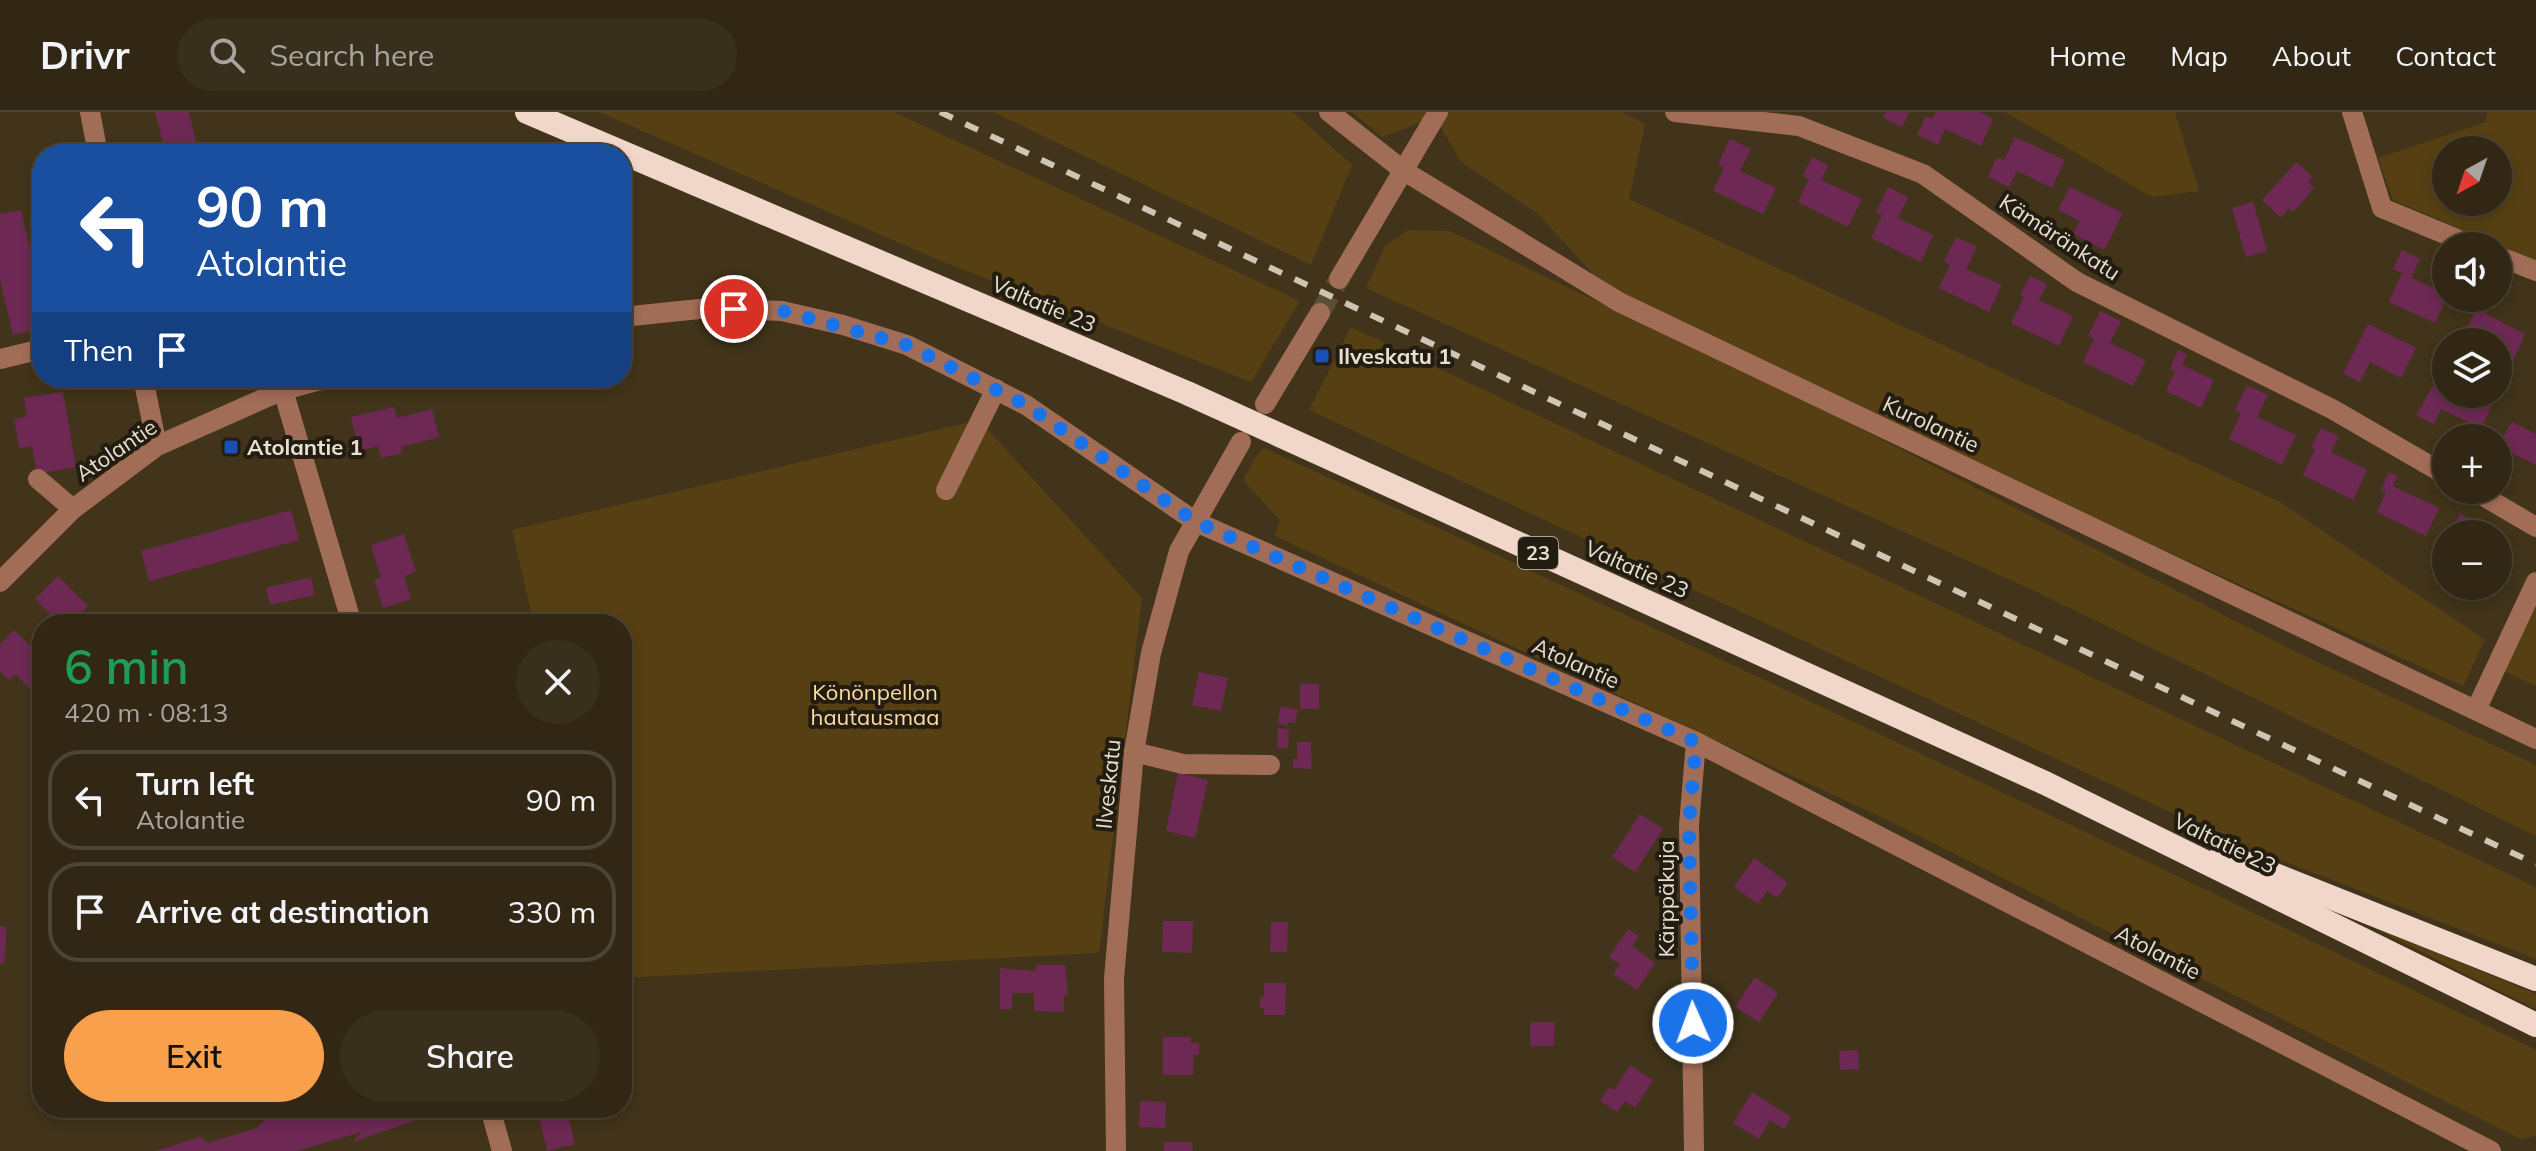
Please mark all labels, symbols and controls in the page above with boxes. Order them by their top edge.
search box [177,19,737,91]
text: Drivr [40,31,129,79]
icon: search [205,33,249,77]
text: Search here [269,36,434,74]
text: Home [2049,38,2126,73]
text: Map [2170,38,2228,73]
text: About [2272,38,2351,73]
text: Contact [2395,38,2496,73]
north arrow [2432,136,2512,216]
map controls [2432,136,2512,600]
text: 90 m [196,171,329,241]
icon: left [64,176,168,280]
street label: Kämäränkatu [1994,188,2126,286]
button: sound [2432,232,2512,312]
text: Atolantie [196,240,347,285]
street label: Valtatie 23 [988,270,1100,338]
pin [700,275,768,343]
icon: arrive [712,287,756,331]
icon: arrive [150,328,194,372]
button: layers [2432,328,2512,408]
text: Then [64,331,134,369]
place label: Ilveskatu 1 [1338,342,1451,370]
marker: Ilveskatu 1 [1313,347,1331,365]
street label: Kurolantie [1878,390,1984,458]
street label: Atolantie [70,413,162,487]
button: + [2432,424,2512,504]
place label: Atolantie 1 [247,433,362,461]
marker: Atolantie 1 [222,438,240,456]
button: − [2432,520,2512,600]
street label: Valtatie 23 [1581,534,1693,604]
road number: 23 [1518,537,1558,569]
street label: Atolantie [1528,631,1624,695]
text: 6 min [64,636,189,696]
button: close [516,640,600,724]
park label: Könönpellon hautausmaa [810,678,940,731]
text: 420 m · 08:13 [64,696,228,729]
street label: Ilveskatu [1089,738,1127,830]
text: Turn left [136,765,254,803]
icon: left [68,778,112,822]
text: 90 m [526,781,596,819]
text: Atolantie [136,803,245,836]
street label: Valtatie 23 [2169,806,2281,880]
street label: Kärppäkuja [1652,840,1680,958]
icon: arrive [68,890,112,934]
text: Arrive at destination [136,893,430,931]
text: 330 m [508,893,596,931]
street label: Atolantie [2111,919,2205,985]
position arrow [1651,981,1735,1065]
button: Exit [64,1010,324,1102]
button: Share [340,1010,600,1102]

